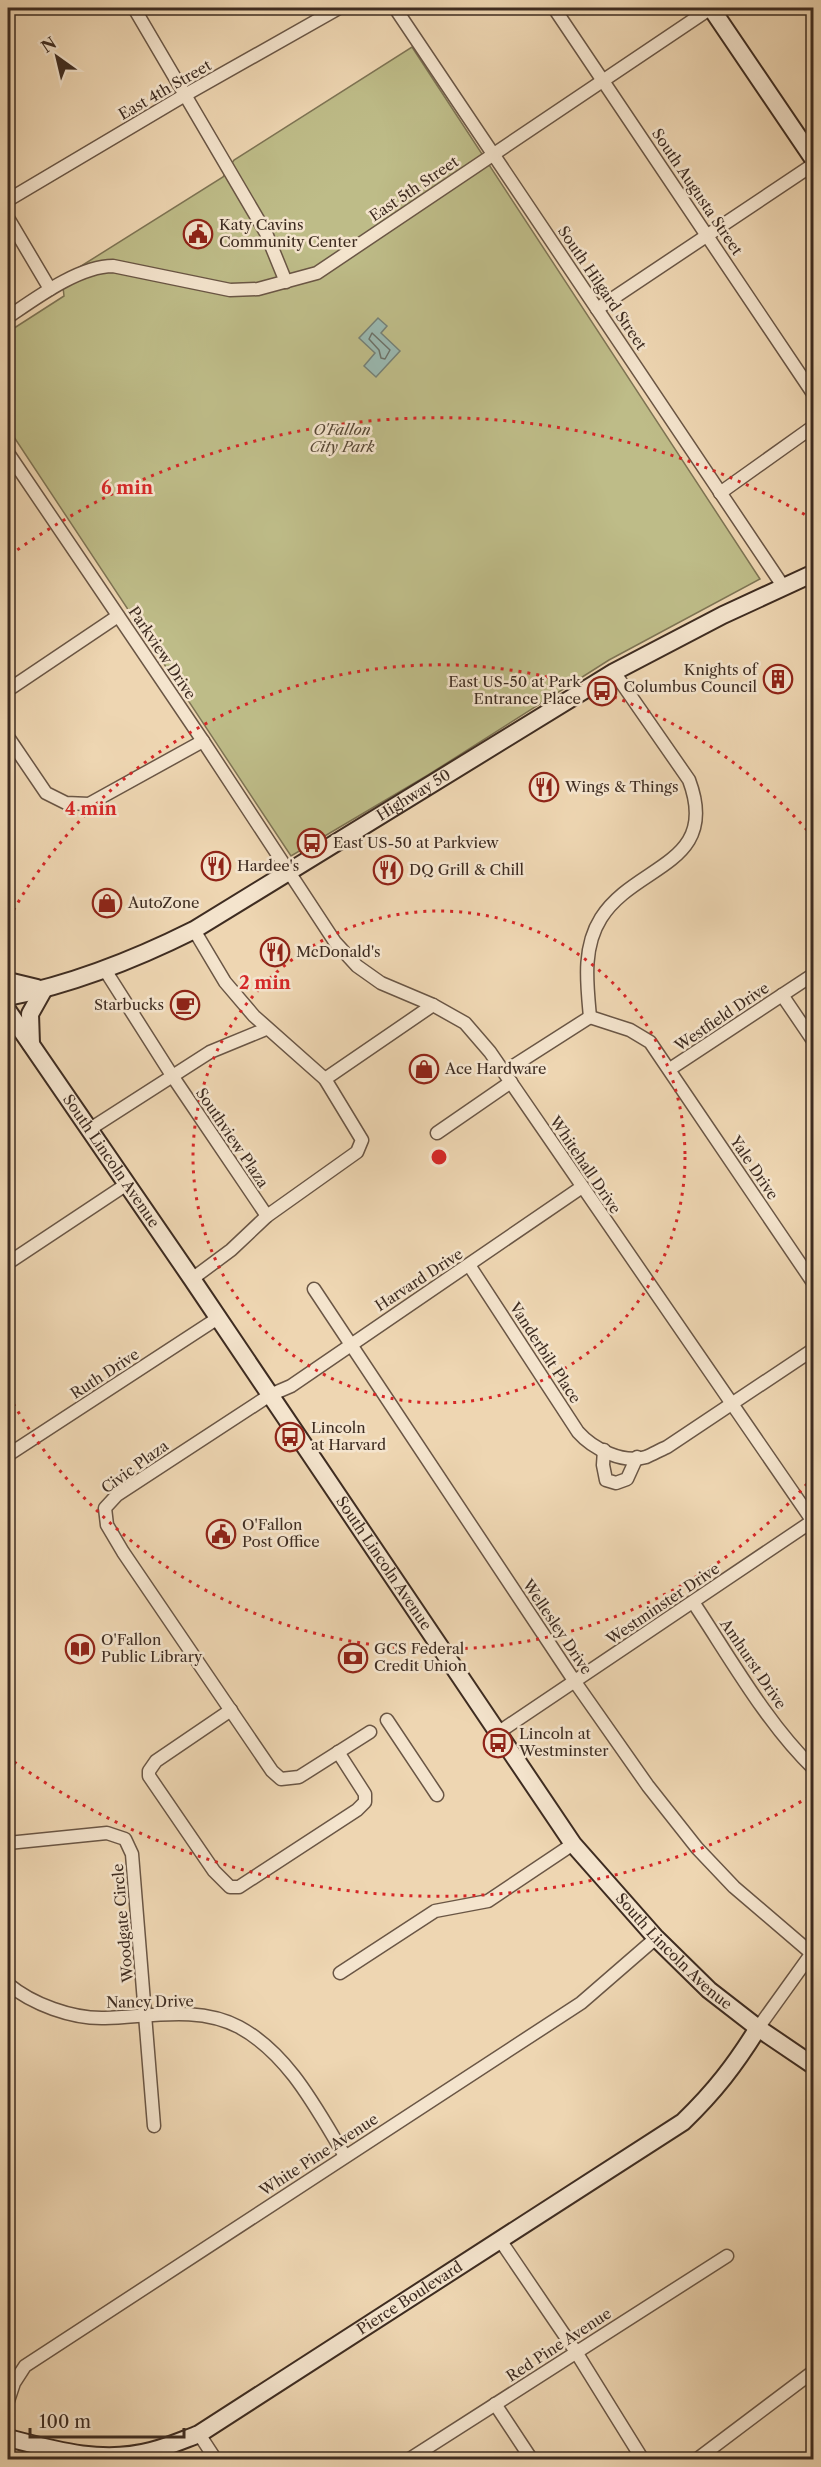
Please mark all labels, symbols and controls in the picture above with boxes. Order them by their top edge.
north arrow [27,27,87,87]
text: N [37,32,60,57]
street label: East 4th Street [115,55,215,124]
street label: South Augusta Street [648,125,747,259]
street label: East 5th Street [366,151,462,225]
place label: Katy Cavins Community Center [219,215,358,251]
public building icon: Katy Cavins Community Center [182,218,214,250]
street label: South Hilgard Street [554,222,651,354]
park label: O'Fallon City Park [310,420,375,456]
text: 6 min [101,477,154,499]
street label: Parkview Drive [124,603,200,703]
place label: Knights of Columbus Council [623,660,759,696]
building icon: Knights of Columbus Council [762,663,794,695]
place label: East US-50 at Park Entrance Place [448,672,582,708]
bus stop icon: East US-50 at Park Entrance Place [586,675,618,707]
street label: Highway 50 [373,765,454,825]
restaurant icon: Wings & Things [528,771,560,803]
place label: Wings & Things [564,777,679,796]
text: 4 min [65,798,118,820]
bus stop icon: East US-50 at Parkview [296,827,328,859]
place label: East US-50 at Parkview [333,833,499,852]
restaurant icon: Hardee's [200,850,232,882]
restaurant icon: DQ Grill & Chill [372,854,404,886]
place label: Hardee's [237,856,299,875]
place label: DQ Grill & Chill [409,860,525,879]
shop icon: AutoZone [91,887,123,919]
place label: AutoZone [127,893,199,912]
restaurant icon: McDonald's [259,936,291,968]
place label: McDonald's [296,942,381,961]
text: 2 min [239,972,292,994]
street label: Westfield Drive [670,978,773,1056]
cafe icon: Starbucks [169,989,201,1021]
place label: Starbucks [94,995,164,1014]
shop icon: Ace Hardware [408,1053,440,1085]
place label: Ace Hardware [444,1059,546,1078]
street label: Southview Plaza [192,1084,273,1191]
street label: South Lincoln Avenue [59,1090,164,1231]
street label: Whitehall Drive [545,1111,625,1217]
street label: Yale Drive [726,1131,783,1203]
centre of rings [429,1147,449,1167]
street label: Harvard Drive [371,1244,466,1315]
street label: Vanderbilt Place [505,1298,585,1407]
street label: Ruth Drive [67,1344,143,1403]
place label: Lincoln at Harvard [311,1418,386,1454]
bus stop icon: Lincoln at Harvard [274,1421,306,1453]
street label: Civic Plaza [97,1436,172,1497]
street label: South Lincoln Avenue [332,1492,436,1634]
place label: O'Fallon Post Office [242,1515,320,1551]
public building icon: O'Fallon Post Office [205,1518,237,1550]
street label: Westminster Drive [602,1559,723,1649]
street label: Wellesley Drive [518,1575,596,1678]
street label: Amhurst Drive [716,1614,791,1712]
place label: O'Fallon Public Library [101,1630,203,1666]
library icon: O'Fallon Public Library [64,1633,96,1665]
place label: GCS Federal Credit Union [374,1639,467,1675]
bank icon: GCS Federal Credit Union [337,1642,369,1674]
place label: Lincoln at Westminster [518,1724,609,1760]
bus stop icon: Lincoln at Westminster [482,1727,514,1759]
street label: Woodgate Circle [108,1863,137,1984]
street label: South Lincoln Avenue [612,1889,736,2013]
street label: Nancy Drive [106,1991,194,2012]
street label: White Pine Avenue [255,2109,382,2201]
street label: Pierce Boulevard [353,2257,466,2339]
street label: Red Pine Avenue [503,2304,615,2386]
scale bar [30,2401,184,2439]
text: 100 m [39,2411,91,2433]

